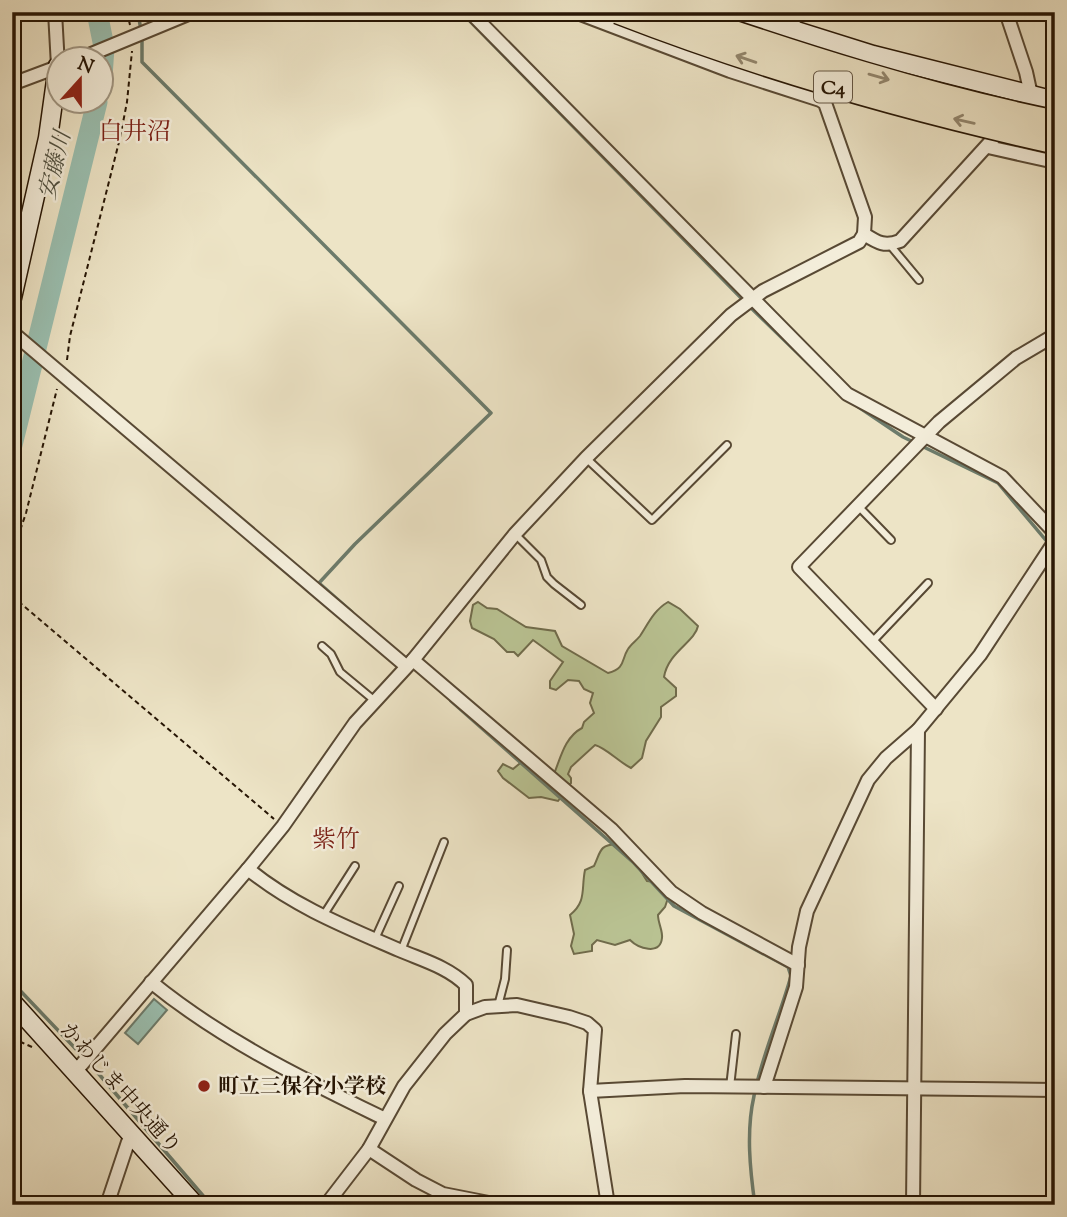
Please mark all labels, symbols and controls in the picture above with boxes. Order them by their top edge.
north arrow [46,46,116,116]
text: N [73,51,97,82]
one-way arrow [735,51,757,64]
road number: C4 [814,72,852,102]
one-way arrow [868,72,890,85]
one-way arrow [953,114,976,128]
district label: 白井沼 [99,116,171,150]
water label: 安藤川 [32,125,82,203]
district label: 紫竹 [312,824,360,858]
street label: かわじま中央通り [52,1017,187,1162]
place label: 町立三保谷小学校 [218,1073,386,1103]
marker: 町立三保谷小学校 [196,1078,212,1094]

